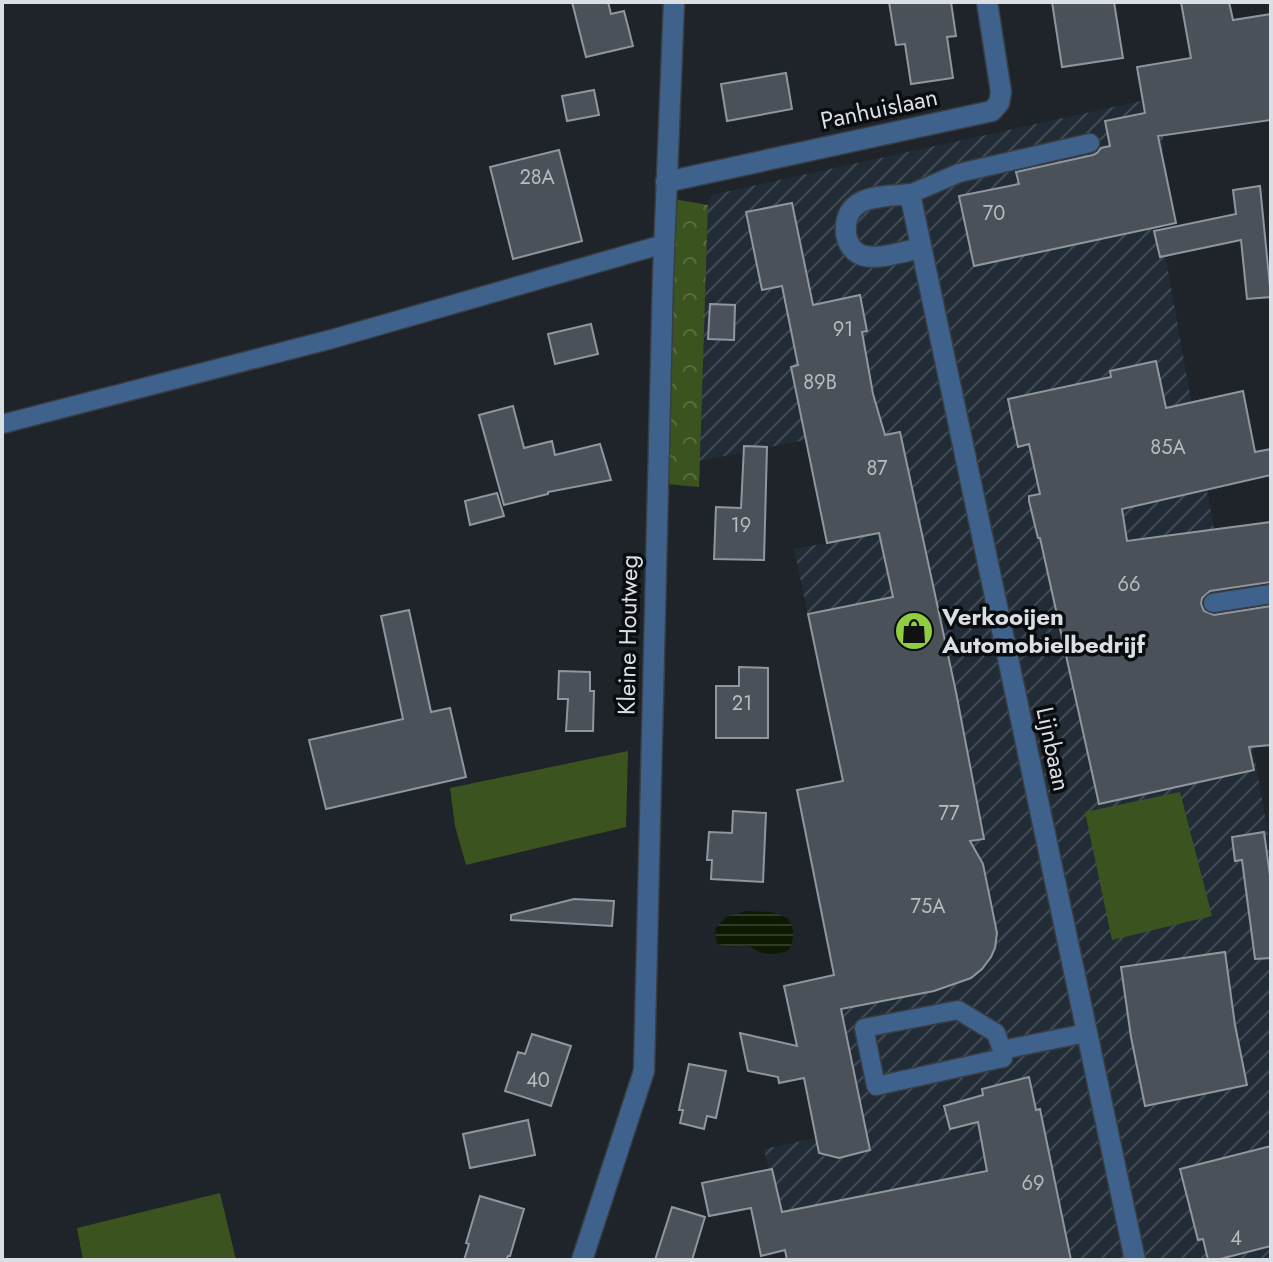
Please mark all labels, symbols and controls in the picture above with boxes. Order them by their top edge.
street label: Panhuislaan [817,79,941,138]
house number: 28A [519,163,555,192]
house number: 70 [983,199,1005,228]
house number: 91 [833,315,853,344]
house number: 89B [803,368,837,397]
house number: 85A [1150,433,1186,462]
house number: 87 [866,454,888,483]
house number: 19 [731,511,751,540]
street label: Kleine Houtweg [609,554,646,716]
house number: 66 [1117,570,1141,599]
place label: Verkooijen Automobielbedrijf [941,599,1147,662]
shop icon: Verkooijen Automobielbedrijf [893,610,935,652]
house number: 21 [732,689,752,718]
street label: Lijnbaan [1028,704,1079,794]
house number: 77 [939,799,960,828]
house number: 75A [911,892,946,921]
house number: 40 [526,1066,550,1095]
house number: 69 [1021,1169,1045,1198]
house number: 4 [1230,1224,1242,1253]

